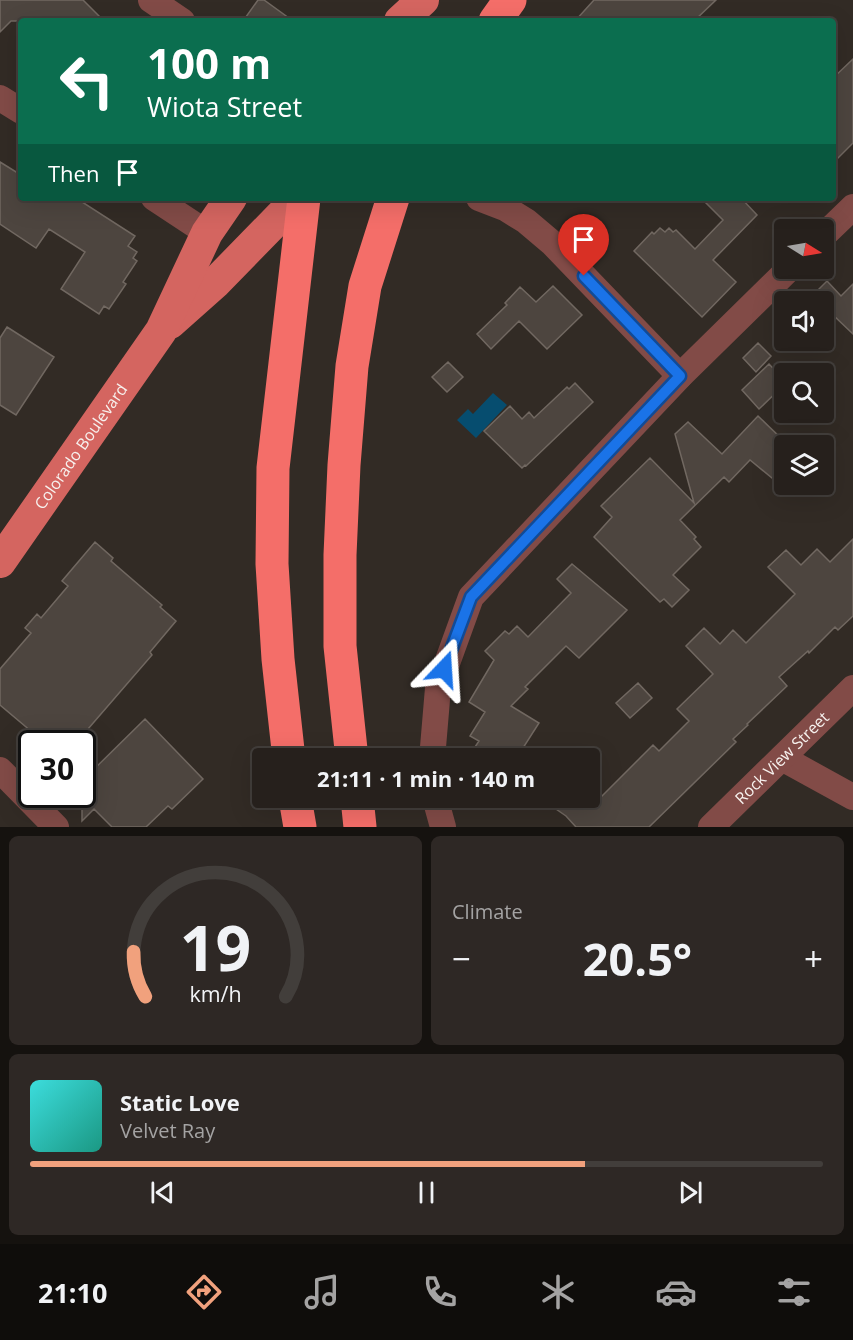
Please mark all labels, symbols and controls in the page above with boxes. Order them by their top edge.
text: 100 m [147,34,271,91]
icon: left [48,42,126,120]
text: Wiota Street [147,88,302,125]
icon: arrive [111,156,144,189]
text: Then [48,158,99,188]
pin [558,214,609,276]
north arrow [774,219,834,279]
map controls [774,219,834,495]
icon: arrive [567,223,600,256]
button: sound [774,291,834,351]
button: search [774,363,834,423]
street label: Colorado Boulevard [29,379,132,514]
button: layers [774,435,834,495]
position arrow [412,637,476,701]
street label: Rock View Street [730,706,834,809]
speed limit sign: 30 [18,730,96,808]
text: 21:11 · 1 min · 140 m [317,763,535,793]
text: Climate [452,898,523,925]
text: 19 [180,904,251,989]
text: 20.5° [583,928,692,989]
text: − [452,936,471,981]
text: + [804,936,823,981]
text: km/h [189,980,242,1009]
text: Static Love [120,1087,240,1117]
text: Velvet Ray [120,1117,215,1144]
icon: previous [146,1176,179,1209]
icon: pause [410,1176,443,1209]
icon: next [674,1176,707,1209]
icon: directions [183,1271,225,1313]
icon: music [301,1271,343,1313]
icon: phone [419,1271,461,1313]
icon: climate [537,1271,579,1313]
icon: car [655,1271,697,1313]
icon: filters [773,1271,815,1313]
text: 21:10 [38,1274,107,1311]

